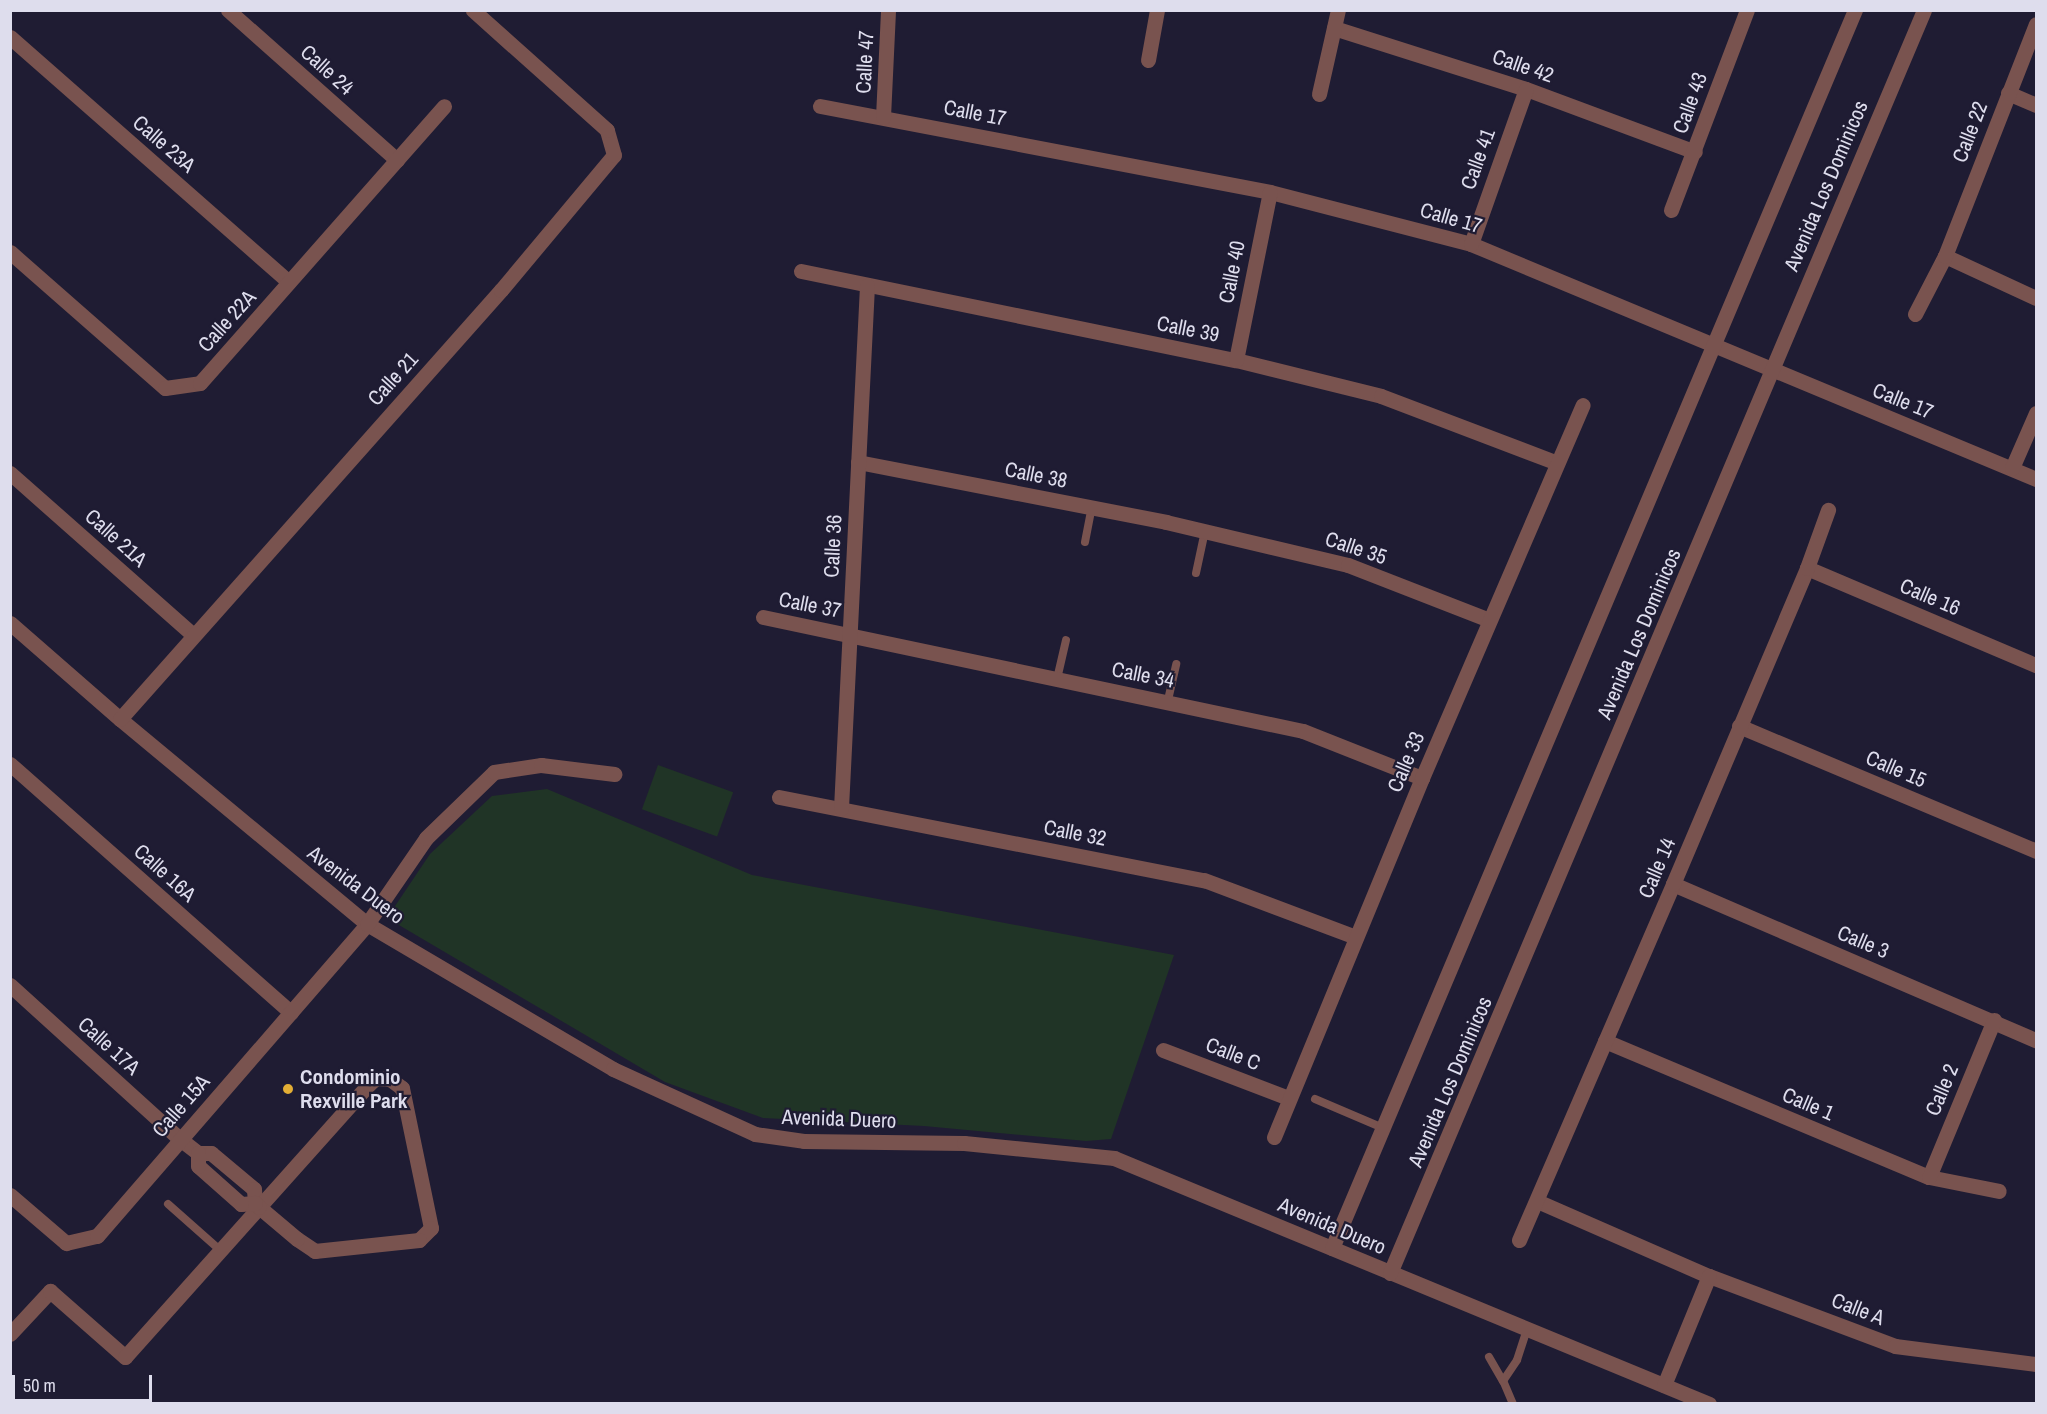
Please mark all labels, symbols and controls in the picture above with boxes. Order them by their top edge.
street label: Calle 47 [851,30,879,94]
street label: Calle 24 [295,40,359,100]
street label: Calle 42 [1489,44,1557,88]
street label: Calle 43 [1667,69,1713,137]
street label: Calle 17 [942,95,1008,131]
street label: Avenida Los Dominicos [1779,97,1873,275]
street label: Calle 22 [1947,98,1993,166]
street label: Calle 23A [128,110,200,178]
street label: Calle 41 [1455,125,1501,193]
street label: Calle 17 [1417,197,1485,239]
street label: Calle 40 [1214,239,1250,305]
street label: Calle 22A [193,285,261,357]
street label: Calle 39 [1155,311,1221,347]
street label: Calle 21 [363,347,423,411]
street label: Calle 17 [1869,377,1937,425]
street label: Calle 38 [1003,457,1069,493]
street label: Calle 21A [80,504,152,572]
street label: Calle 36 [819,514,847,578]
street label: Calle 35 [1322,526,1390,570]
street label: Avenida Los Dominicos [1592,545,1686,723]
street label: Calle 16 [1896,573,1964,621]
street label: Calle 37 [777,587,843,623]
street label: Calle 34 [1110,657,1176,693]
street label: Calle 33 [1382,728,1430,796]
street label: Calle 15 [1862,745,1930,793]
street label: Calle 32 [1042,815,1108,851]
street label: Calle 14 [1633,834,1681,902]
street label: Calle 16A [129,839,201,907]
street label: Avenida Duero [303,840,409,930]
street label: Calle 3 [1833,920,1893,964]
street label: Avenida Los Dominicos [1403,993,1497,1171]
street label: Calle 17A [73,1012,145,1080]
street label: Calle C [1202,1032,1264,1076]
street label: Calle 2 [1920,1060,1964,1120]
place label: Condominio Rexville Park [300,1064,407,1114]
street label: Calle 15A [147,1070,215,1142]
marker: Condominio Rexville Park [281,1082,295,1096]
street label: Calle 1 [1778,1082,1838,1126]
street label: Avenida Duero [781,1104,897,1134]
street label: Avenida Duero [1274,1192,1390,1260]
street label: Calle A [1828,1287,1888,1331]
scale bar [15,1363,154,1401]
text: 50 m [23,1373,56,1398]

